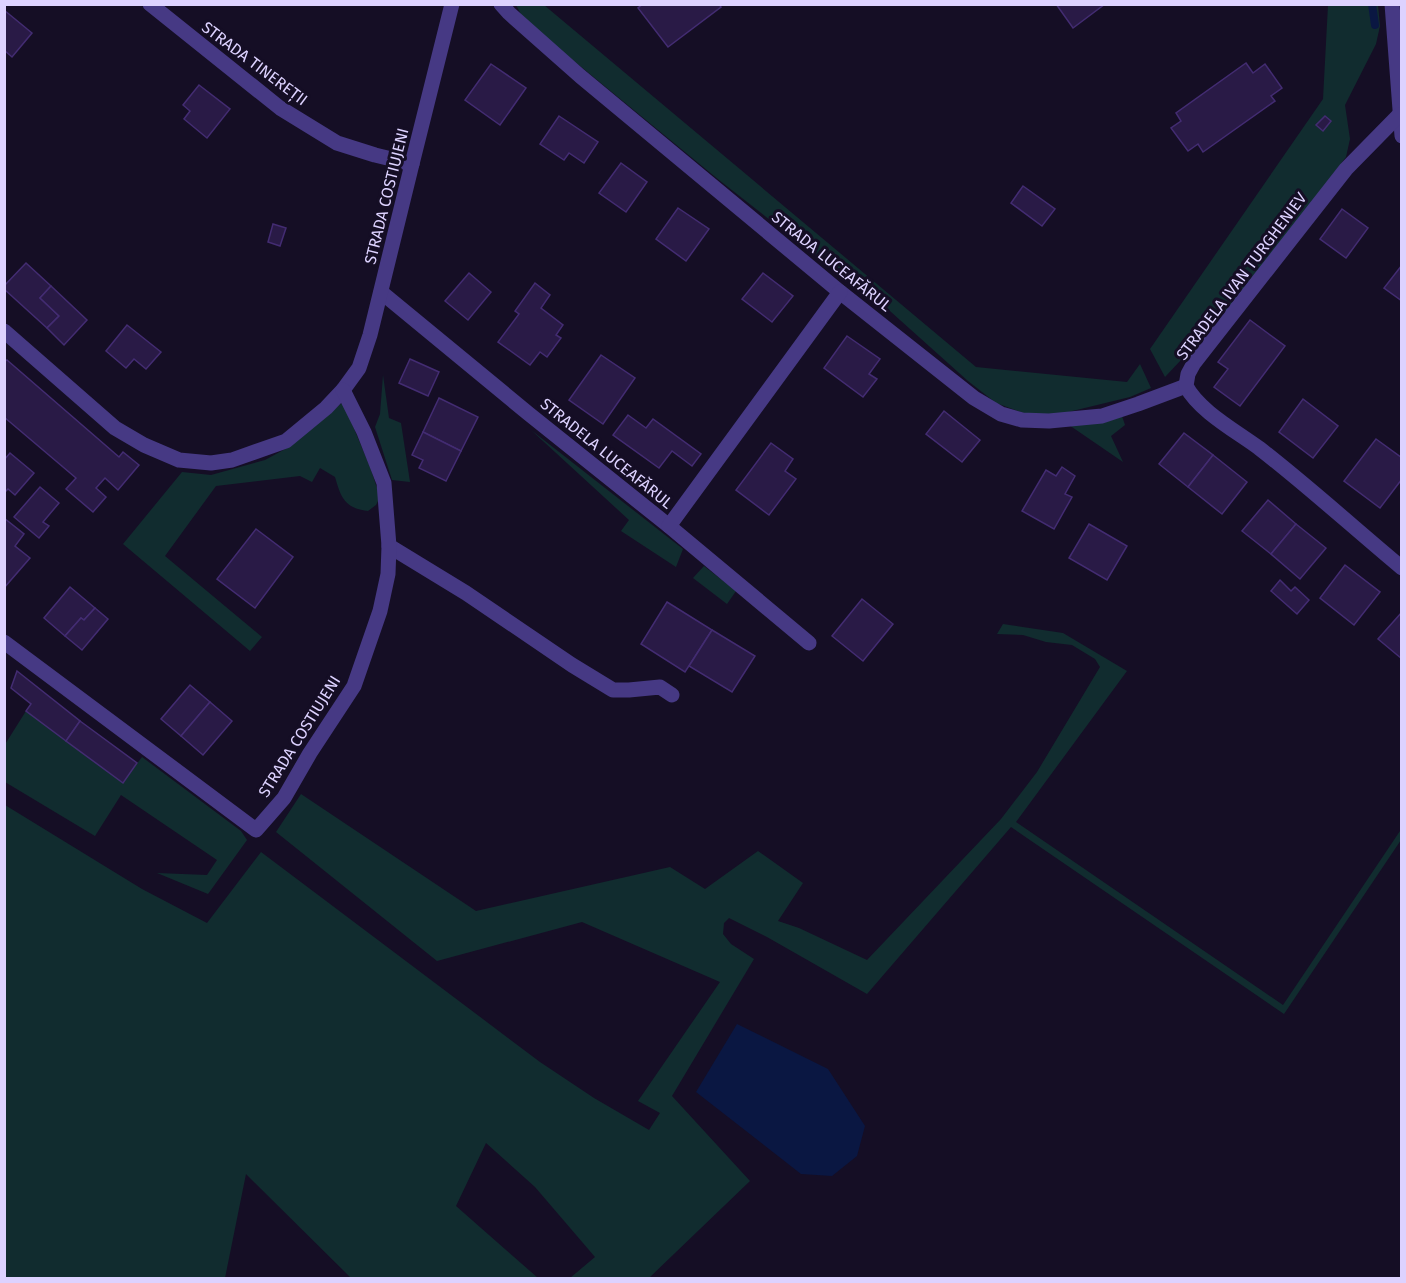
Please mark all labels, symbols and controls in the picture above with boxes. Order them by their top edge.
street label: STRADA TINEREȚII [197,17,311,110]
street label: STRADA COSTIUJENI [360,126,413,266]
street label: STRADELA IVAN TURGHENIEV [1172,189,1311,364]
street label: STRADA LUCEAFĂRUL [768,207,896,315]
street label: STRADELA LUCEAFĂRUL [537,393,677,513]
street label: STRADA COSTIUJENI [254,672,345,801]

